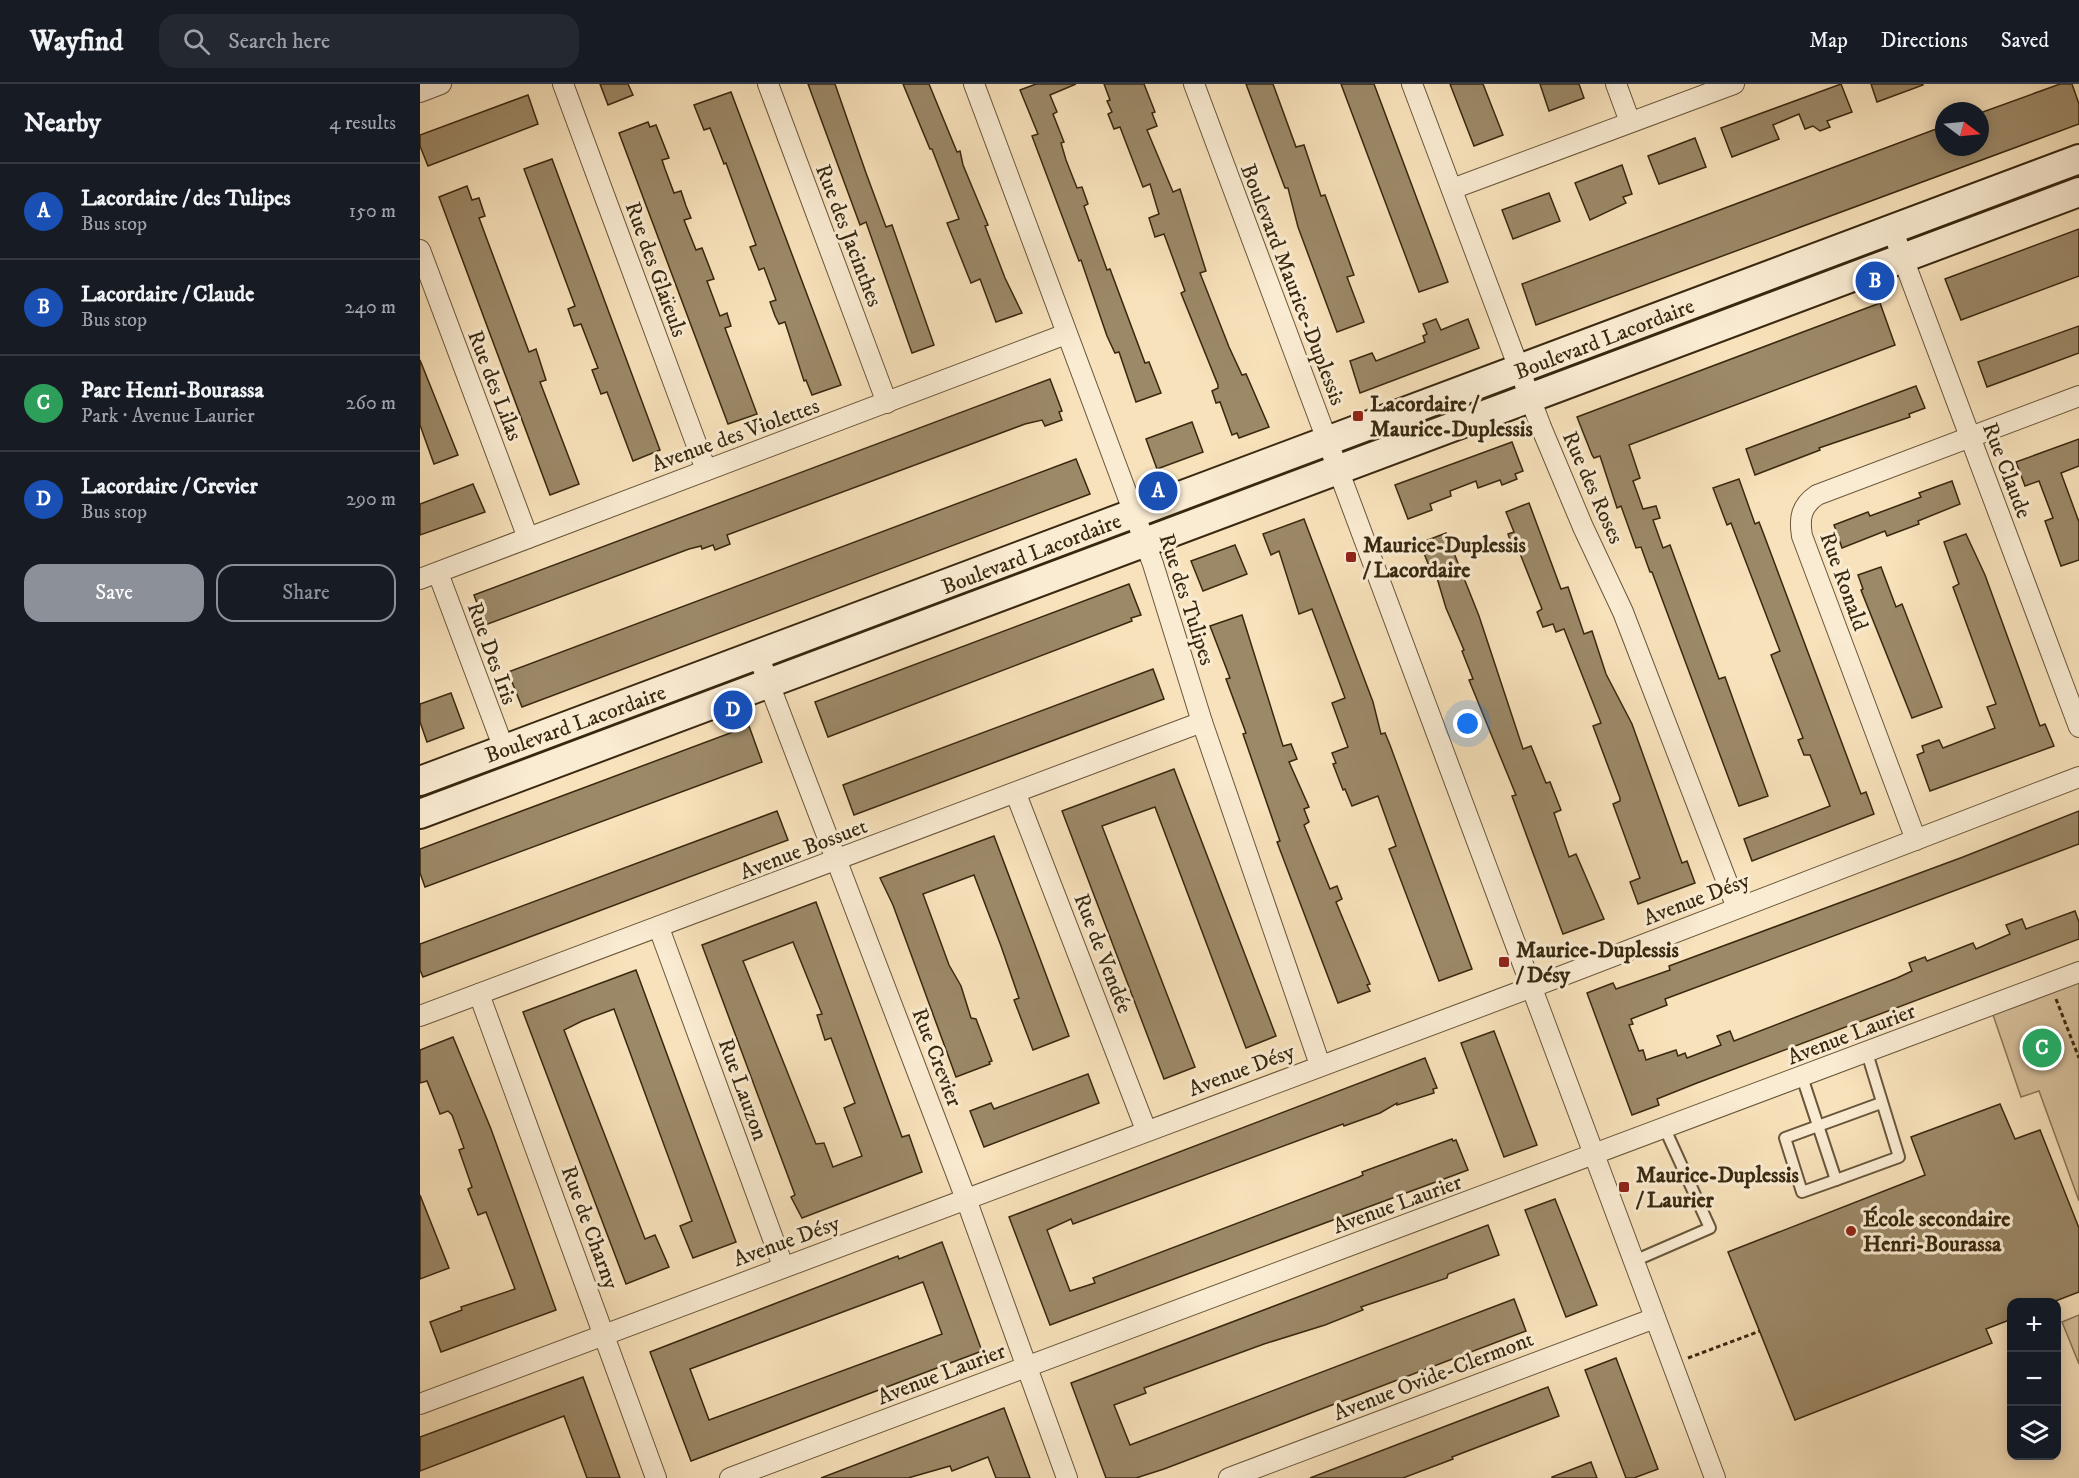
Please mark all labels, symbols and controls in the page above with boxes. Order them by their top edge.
search box [159,14,579,68]
text: Wayfind [30,24,123,59]
icon: search [180,25,213,58]
text: Search here [228,28,330,55]
text: Map [1809,28,1848,54]
text: Directions [1881,28,1968,54]
text: Saved [2001,28,2049,54]
north arrow [1935,102,1989,156]
text: Nearby [24,107,101,140]
text: 4 results [329,111,396,136]
street label: Rue des Jacinthes [809,160,888,311]
street label: Boulevard Maurice-Duplessis [1234,160,1351,409]
text: Lacordaire / des Tulipes [81,185,291,212]
street label: Rue des Glaïeuls [619,198,693,341]
text: A [37,199,50,224]
text: 150 m [349,199,396,224]
text: Bus stop [81,212,147,237]
pin: B [1856,258,1894,304]
text: Lacordaire / Claude [81,281,254,308]
street label: Boulevard Lacordaire [1511,293,1698,386]
text: B [37,295,50,320]
text: 240 m [345,295,396,320]
text: Bus stop [81,308,147,333]
street label: Rue des Lilas [461,327,528,445]
text: Parc Henri-Bourassa [81,377,264,404]
text: C [37,391,50,416]
text: 260 m [346,391,396,416]
place label: Lacordaire / Maurice-Duplessis [1370,391,1533,443]
street label: Avenue des Violettes [648,393,823,478]
text: Park · Avenue Laurier [81,404,255,429]
marker: Lacordaire / Maurice-Duplessis [1351,409,1365,423]
street label: Rue Claude [1976,419,2037,522]
street label: Rue des Roses [1556,427,1629,548]
pin: A [1138,468,1178,514]
text: Lacordaire / Crevier [81,473,258,500]
text: D [36,487,51,512]
text: 290 m [346,487,396,512]
text: Bus stop [81,500,147,525]
street label: Boulevard Lacordaire [938,508,1125,601]
street label: Rue Ronald [1813,529,1874,634]
street label: Rue des Tulipes [1153,530,1221,669]
place label: Maurice-Duplessis / Lacordaire [1362,532,1526,584]
marker: Maurice-Duplessis / Lacordaire [1344,550,1358,564]
button: Save [24,564,204,622]
button: Share [216,564,396,622]
street label: Rue Des Iris [461,599,523,708]
street label: Boulevard Lacordaire [481,679,670,770]
pin: D [714,688,752,732]
your location [1453,709,1482,738]
street label: Avenue Bossuet [736,813,871,886]
street label: Avenue Désy [1640,867,1754,932]
street label: Rue de Vendée [1067,890,1138,1017]
place label: Maurice-Duplessis / Désy [1515,937,1679,989]
marker: Maurice-Duplessis / Désy [1497,955,1511,969]
street label: Avenue Laurier [1784,997,1920,1071]
street label: Rue Crevier [905,1004,968,1111]
pin: C [2022,1026,2062,1070]
street label: Rue Lauzon [712,1035,774,1145]
street label: Avenue Désy [1185,1038,1299,1103]
street label: Rue de Charny [555,1162,625,1293]
place label: Maurice-Duplessis / Laurier [1635,1162,1799,1214]
street label: Avenue Laurier [1329,1168,1466,1240]
marker: Maurice-Duplessis / Laurier [1617,1180,1631,1194]
place label: École secondaire Henri-Bourassa [1863,1205,2010,1258]
street label: Avenue Désy [730,1209,844,1273]
marker: École secondaire Henri-Bourassa [1844,1224,1858,1238]
map controls [2007,1298,2061,1460]
button: + [2007,1298,2061,1352]
street label: Avenue Ovide-Clermont [1330,1326,1537,1427]
street label: Avenue Laurier [874,1337,1010,1411]
button: − [2007,1352,2061,1406]
button: layers [2007,1406,2061,1460]

